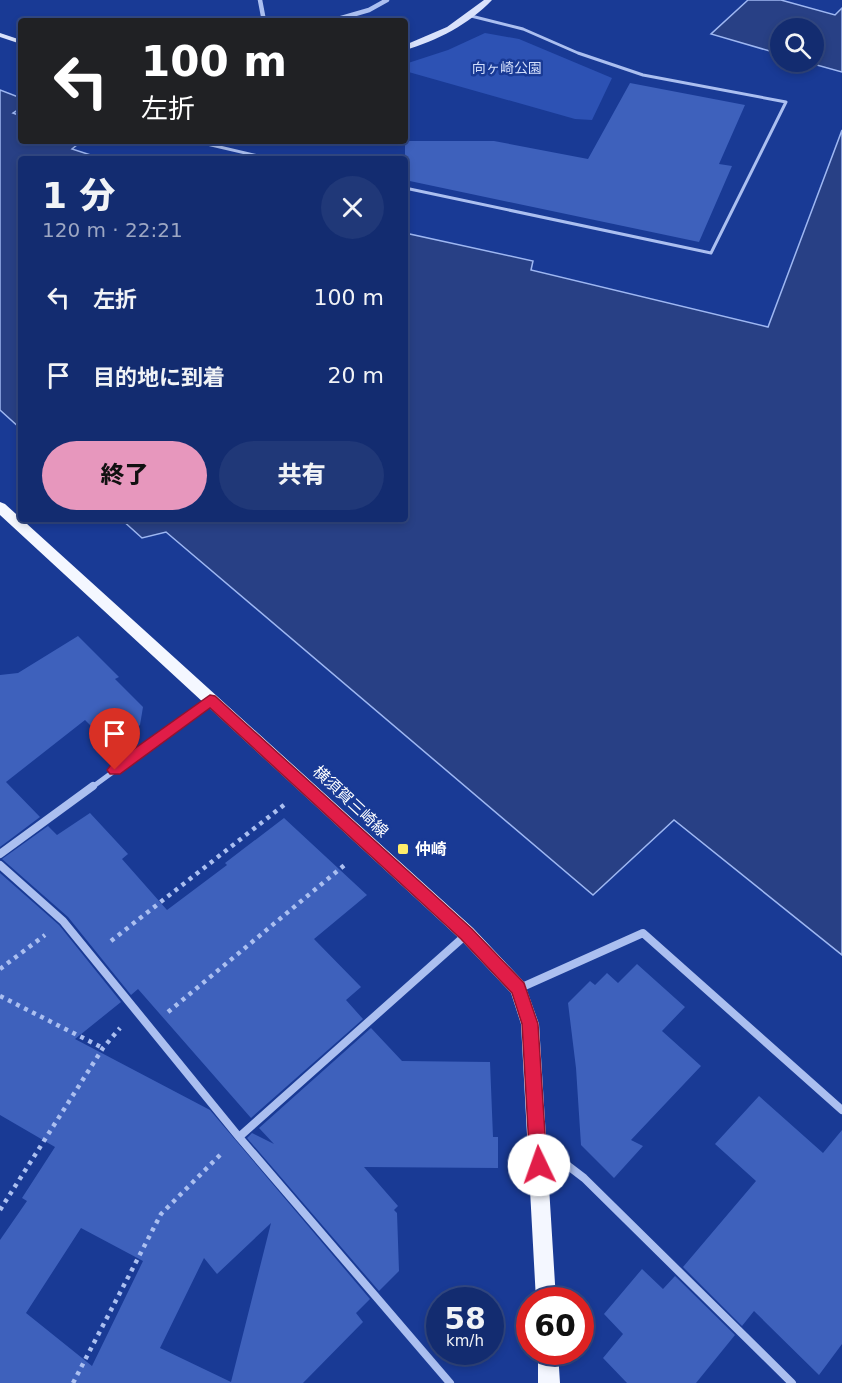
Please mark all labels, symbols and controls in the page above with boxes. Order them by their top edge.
map controls [770,18,824,72]
button: search [770,18,824,72]
text: 100 m [141,37,287,86]
icon: left [42,42,120,120]
park label: 向ヶ崎公園 [472,60,542,76]
text: 左折 [141,93,195,124]
text: 1 分 [42,175,116,216]
button: close [321,176,384,239]
text: 120 m · 22:21 [42,218,183,242]
icon: left [42,281,75,314]
text: 100 m [314,285,384,310]
text: 左折 [93,287,137,312]
icon: arrive [42,359,75,392]
text: 20 m [328,363,384,388]
text: 目的地に到着 [93,365,225,390]
button: 終了 [42,441,207,510]
button: 共有 [219,441,384,510]
pin [89,708,140,770]
icon: arrive [98,717,131,750]
street label: 横須賀三崎線 [309,762,392,841]
place label: 仲崎 [415,840,447,859]
marker: 仲崎 [396,842,410,856]
position arrow [507,1133,571,1197]
speed limit sign: 60 [516,1287,594,1365]
text: 58 [444,1301,486,1336]
text: km/h [446,1332,484,1350]

